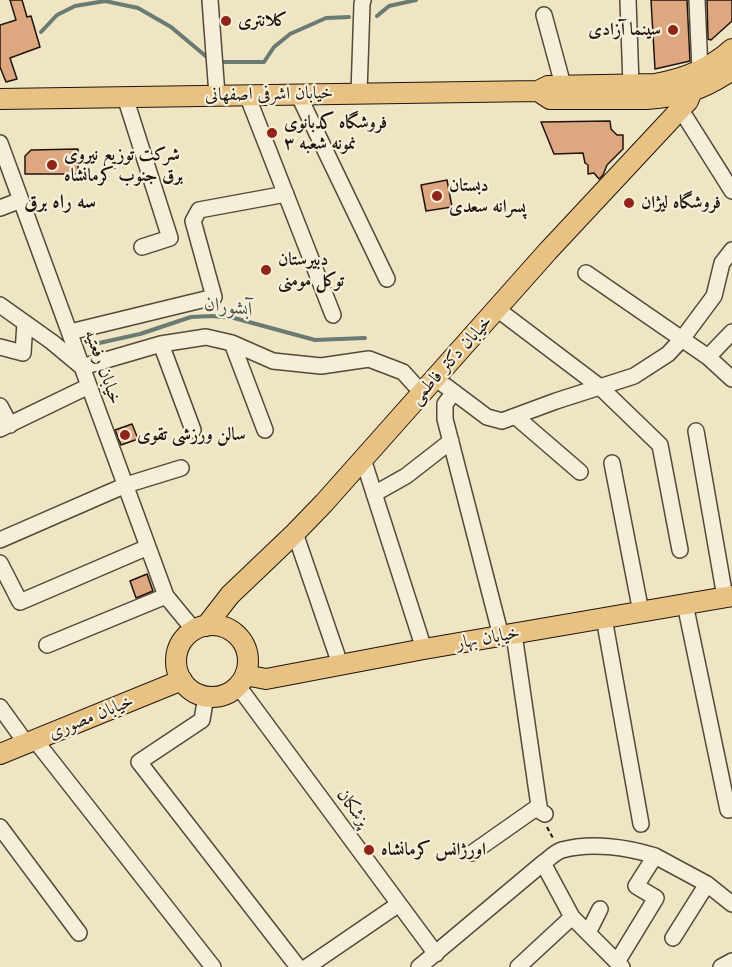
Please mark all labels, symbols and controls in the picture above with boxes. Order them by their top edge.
place label: کلانتری [238,10,288,32]
marker: کلانتری [219,14,233,28]
place label: سینما آزادی [588,19,661,41]
marker: سینما آزادی [666,23,680,37]
street label: خیابان اشرفی اصفهانی [205,82,333,106]
place label: فروشگاه کدبانوی نمونه شعبه ۳ [284,112,387,154]
marker: فروشگاه کدبانوی نمونه شعبه ۳ [265,126,279,140]
place label: شرکت توزیع نیروی برق جنوب کرمانشاه [64,144,183,186]
marker: شرکت توزیع نیروی برق جنوب کرمانشاه [45,158,59,172]
place label: دبستان پسرانه سعدی [449,175,526,218]
marker: دبستان پسرانه سعدی [430,189,444,203]
district label: سه راه برق [24,190,96,214]
place label: فروشگاه لیژان [641,192,721,214]
marker: فروشگاه لیژان [622,196,636,210]
place label: دبیرستان توکل مومنی [278,249,344,292]
marker: دبیرستان توکل مومنی [259,263,273,277]
water label: آبشوران [203,292,255,322]
street label: خیابان دکتر فاطمی [405,311,497,409]
street label: خیابان رفعتیه [80,327,126,407]
place label: سالن ورزشی تقوی [137,424,246,446]
marker: سالن ورزشی تقوی [118,428,132,442]
street label: خیابان بهار [455,622,521,654]
street label: خیابان مصوری [45,690,137,744]
street label: پزشکان [332,785,374,831]
place label: اورژانس کرمانشاه [381,839,486,861]
marker: اورژانس کرمانشاه [362,843,376,857]

